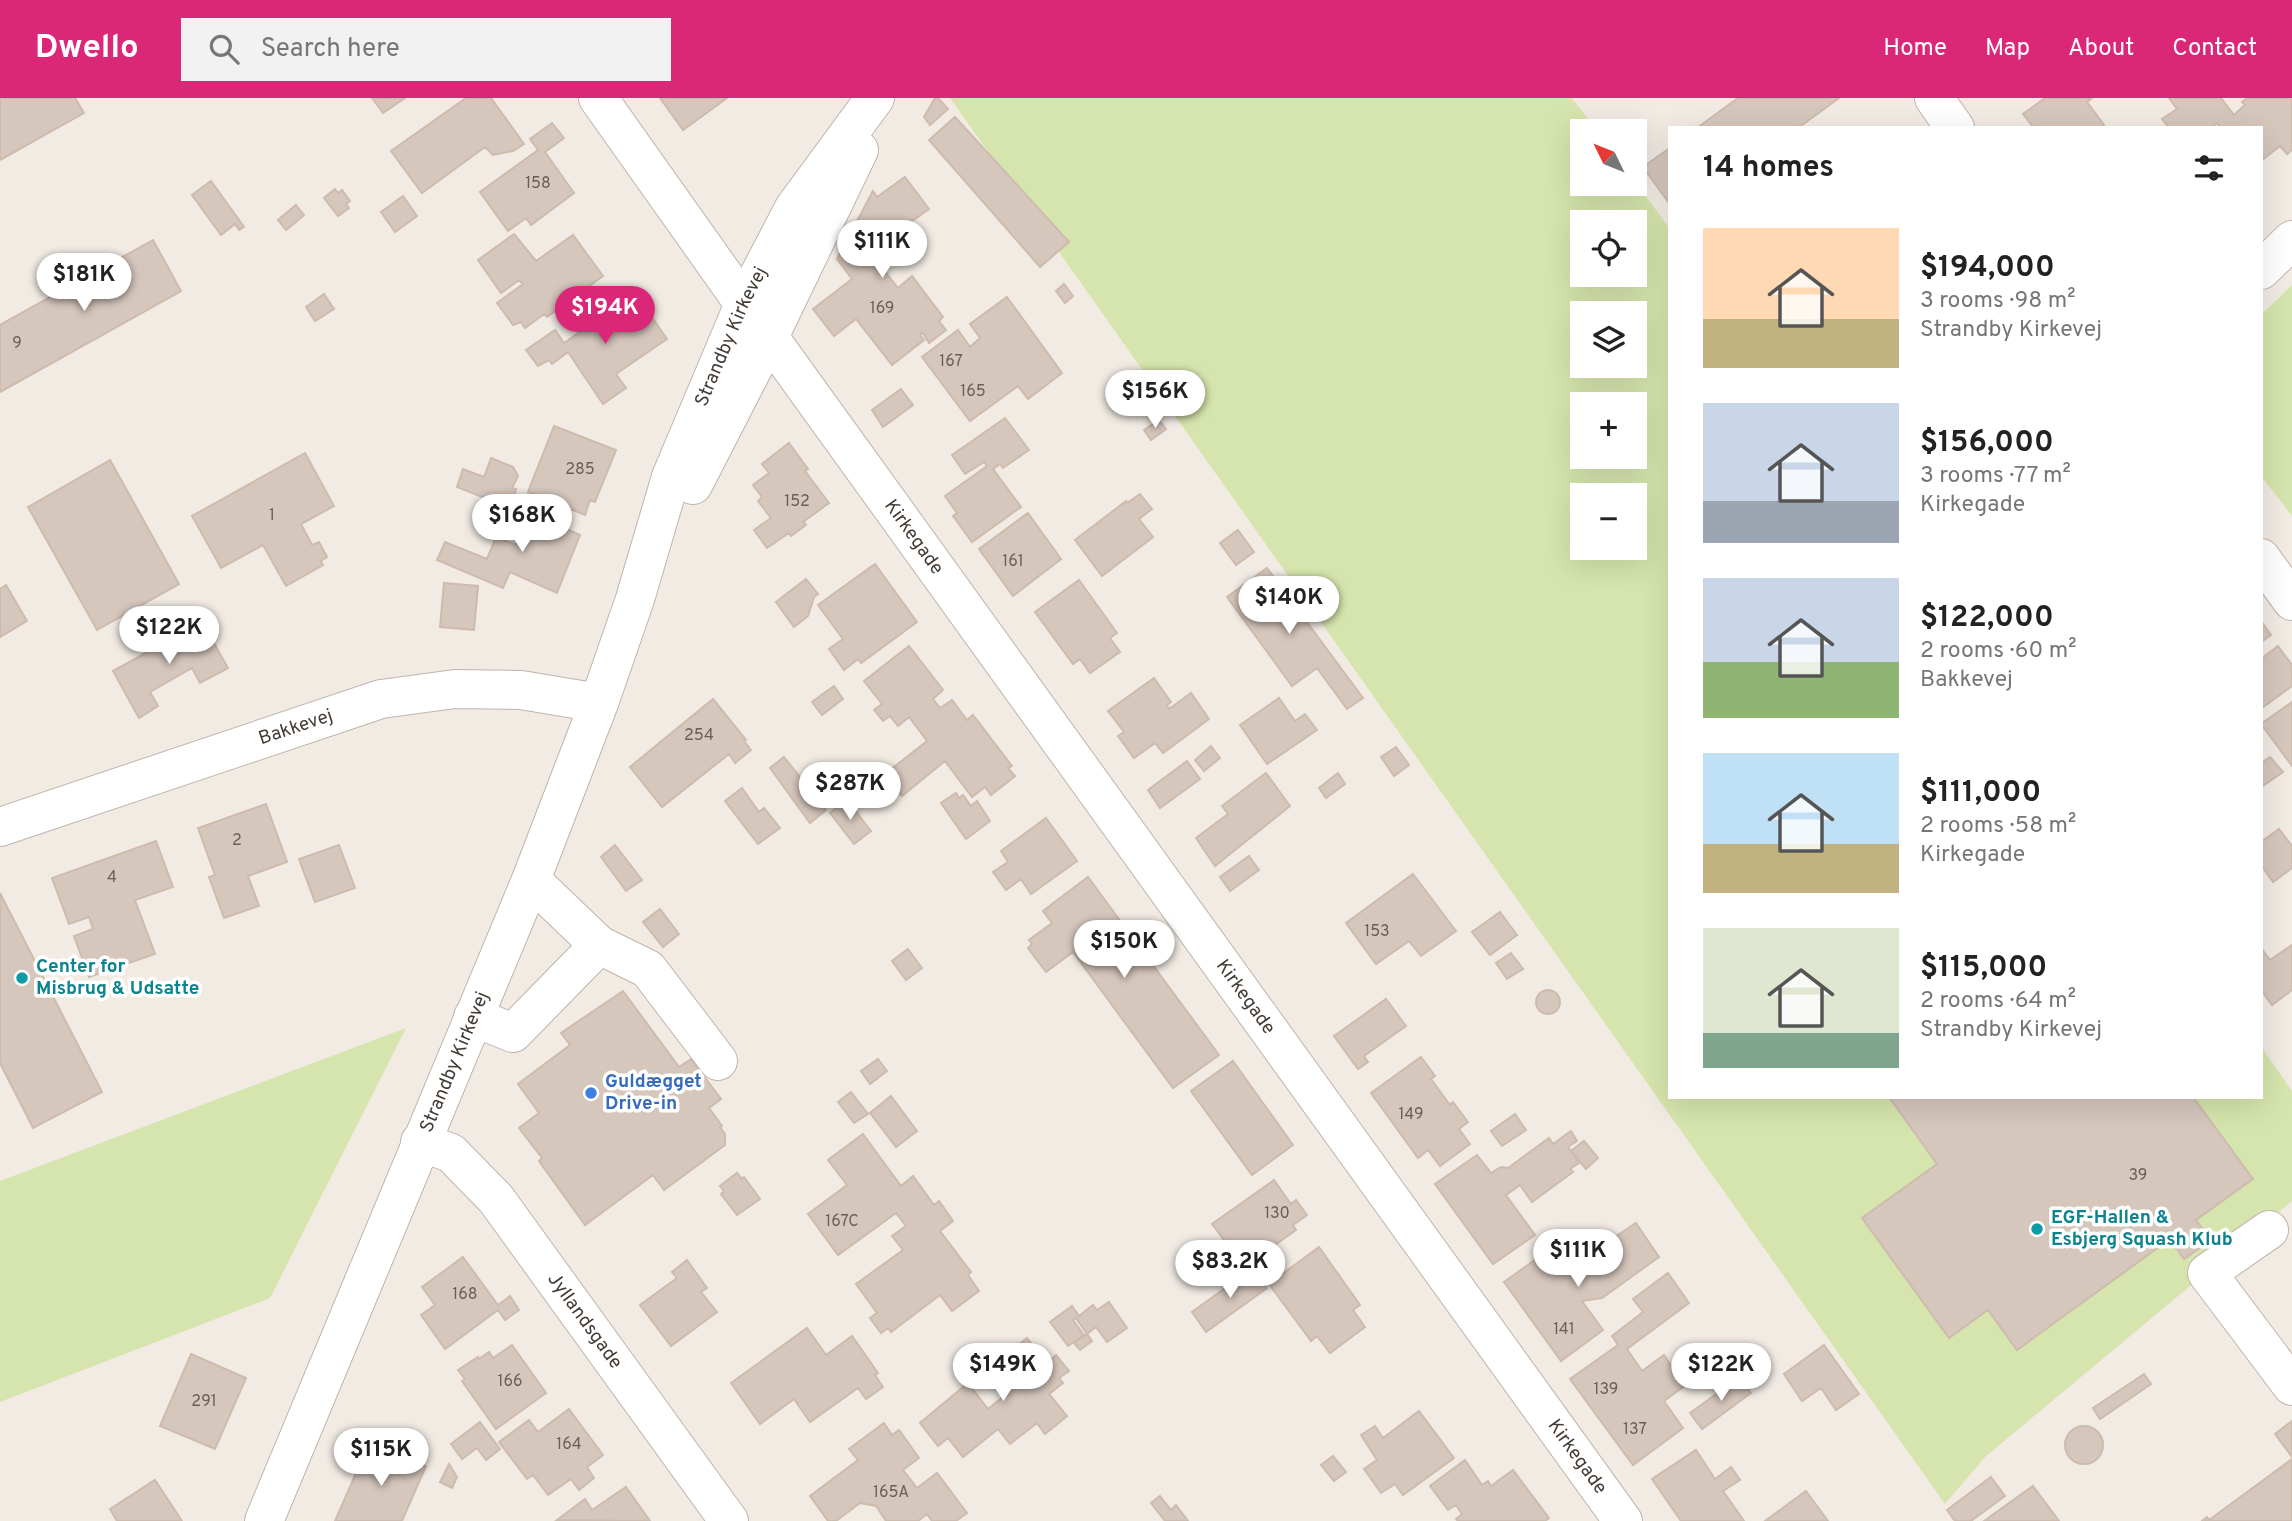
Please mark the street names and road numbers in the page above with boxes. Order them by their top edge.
street label: Strandby Kirkevej [690,263,773,410]
street label: Kirkegade [878,495,949,580]
street label: Bakkevej [256,704,336,751]
street label: Kirkegade [1210,955,1280,1039]
street label: Strandby Kirkevej [415,988,495,1136]
street label: Jyllandsgade [542,1268,627,1374]
street label: Kirkegade [1542,1415,1612,1499]

